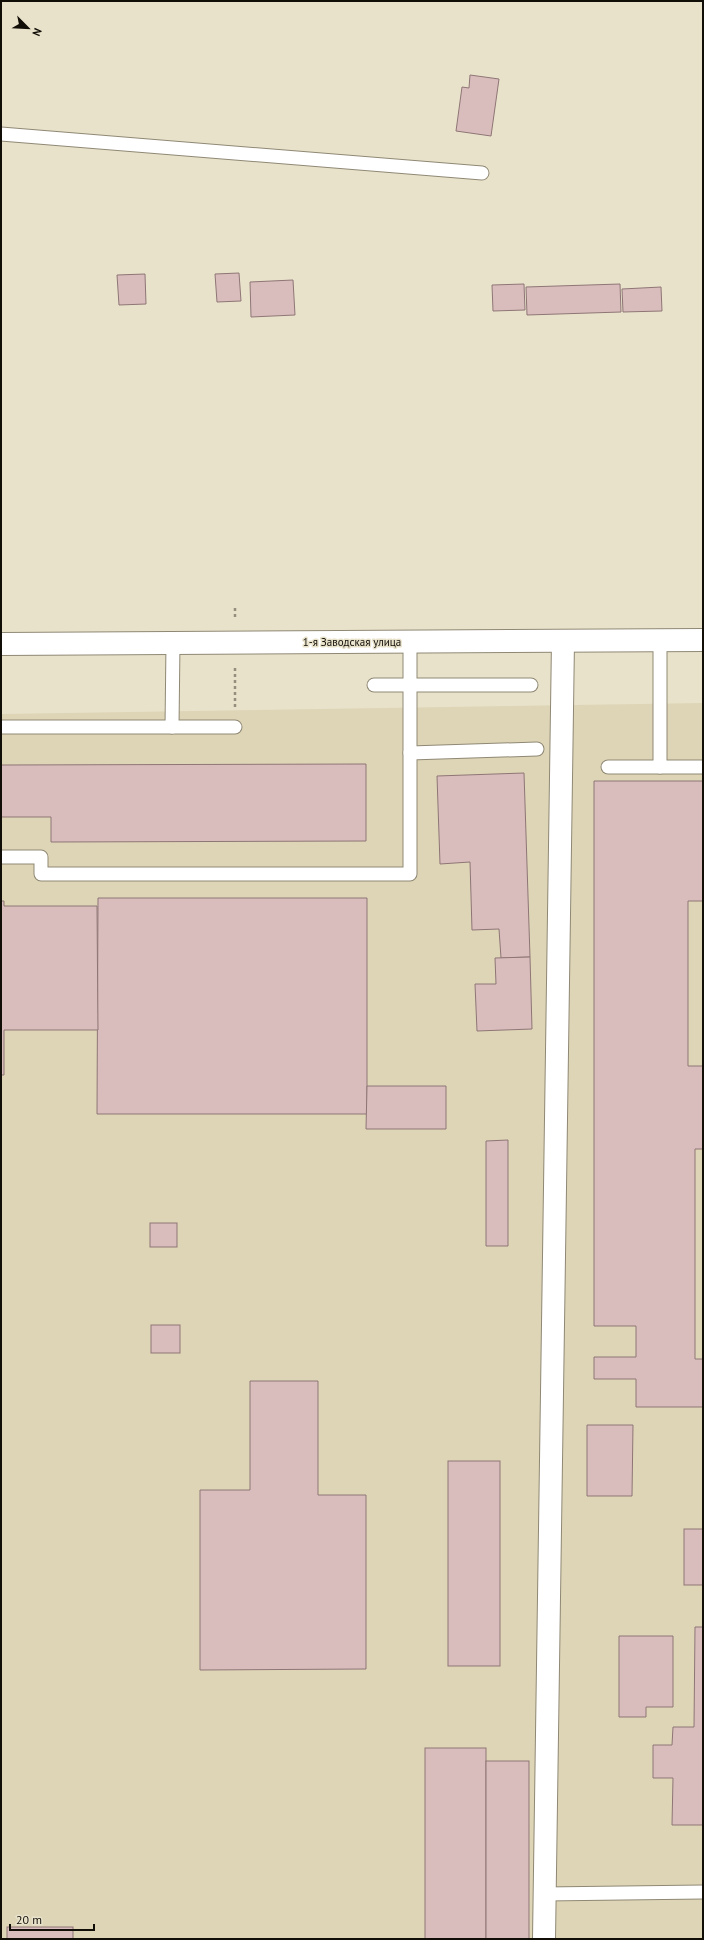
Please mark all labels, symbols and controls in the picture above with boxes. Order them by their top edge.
north arrow [8,8,48,48]
text: N [29,26,45,38]
street label: 1-я Заводская улица [303,635,401,649]
scale bar [10,1906,94,1932]
text: 20 m [16,1912,42,1927]

